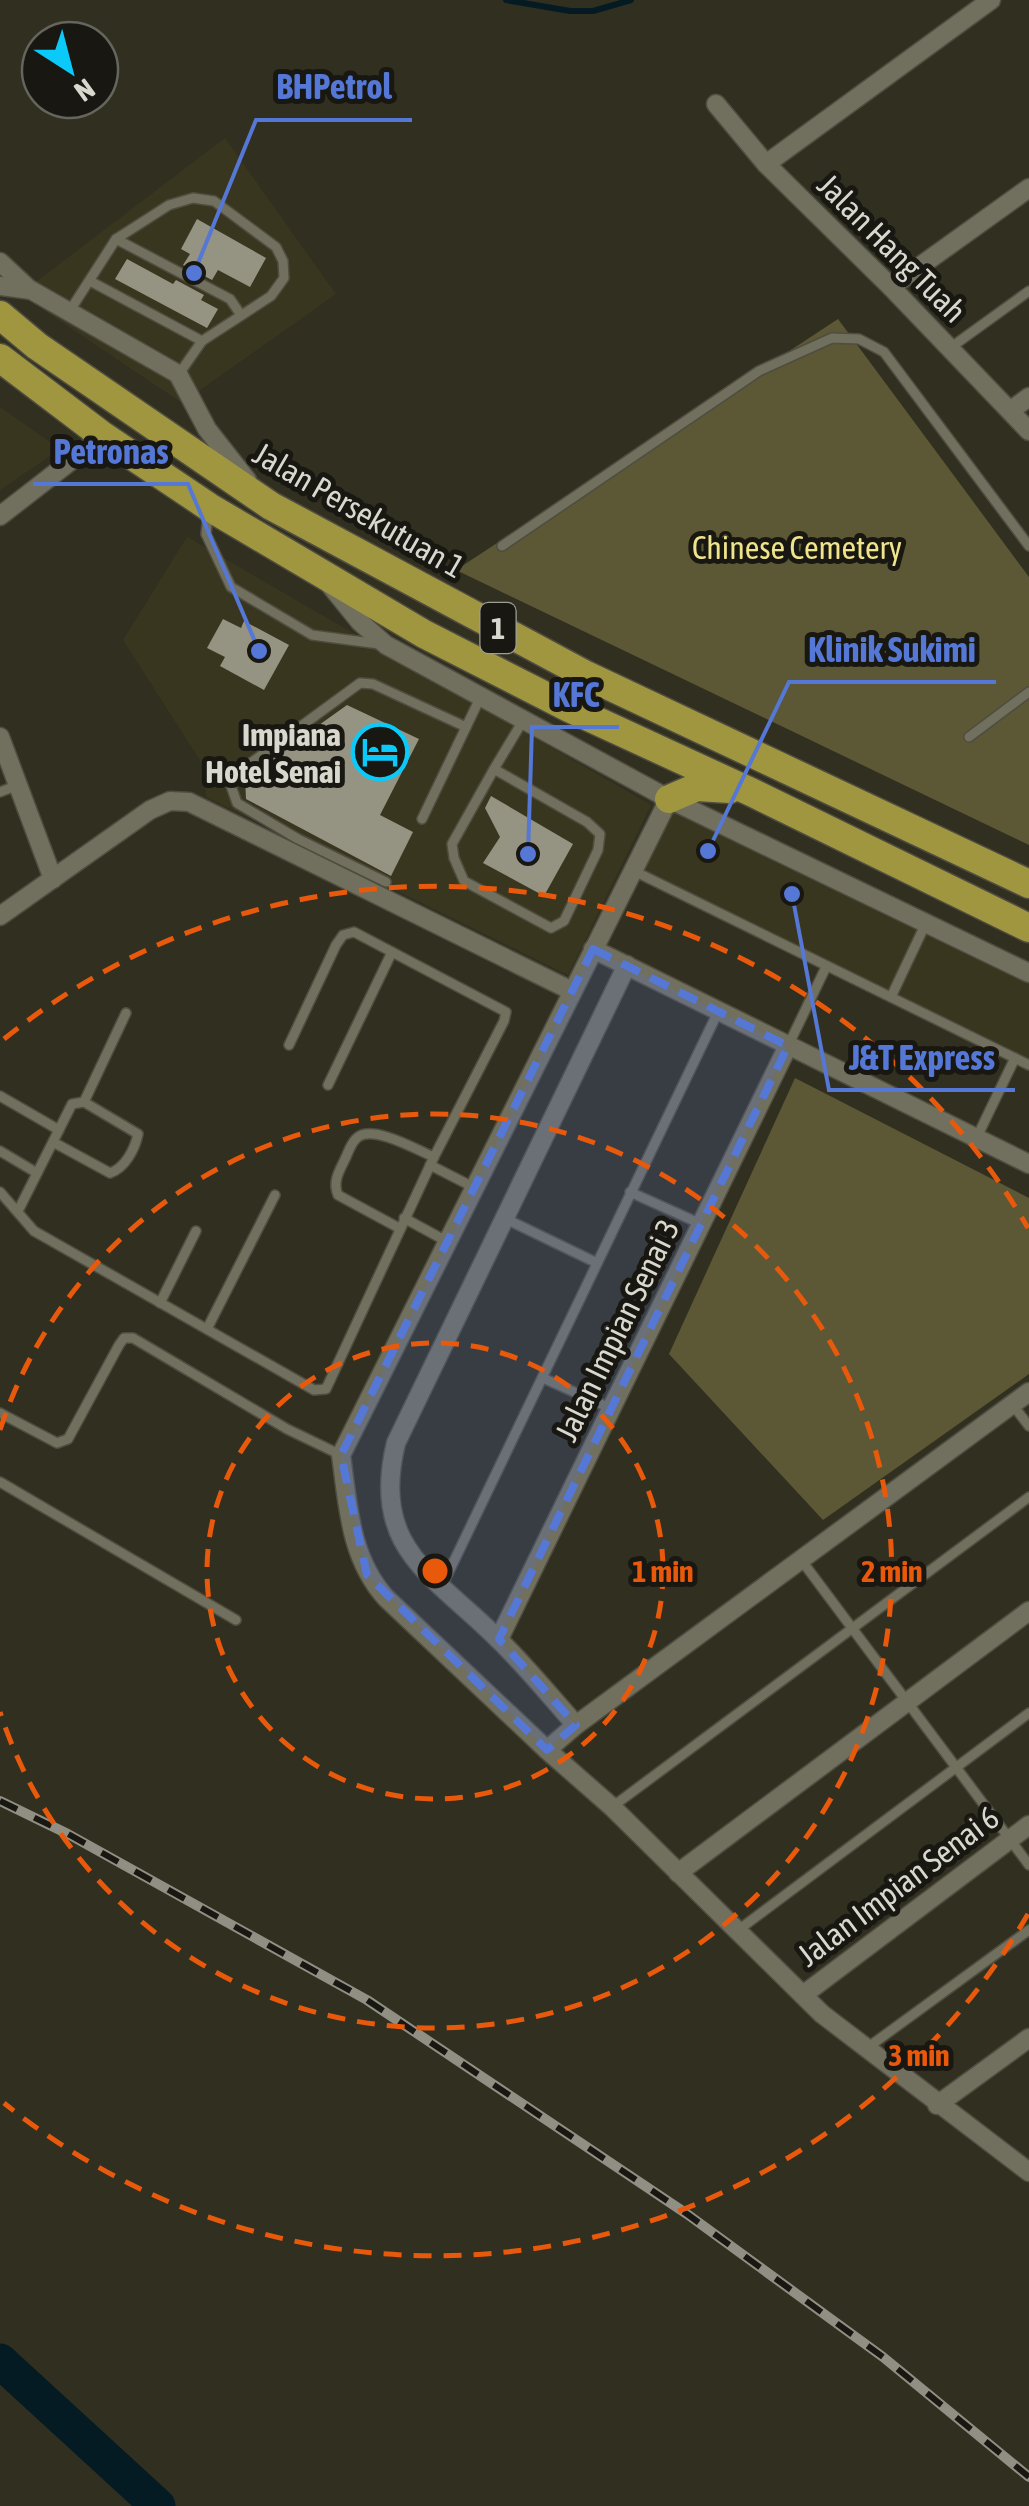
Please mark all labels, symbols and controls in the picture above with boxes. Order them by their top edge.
north arrow [20,20,120,120]
callout: BHPetrol [256,55,412,120]
text: BHPetrol [276,66,393,106]
text: N [69,72,101,108]
street label: Jalan Hang Tuah [810,166,974,330]
callout: Petronas [33,419,188,484]
text: Petronas [53,431,169,471]
street label: Jalan Persekutuan 1 [247,435,471,585]
park label: Chinese Cemetery [692,529,902,566]
road number: 1 [480,603,516,653]
callout: Klinik Sukimi [789,617,996,682]
text: Klinik Sukimi [808,629,976,669]
callout: KFC [532,662,619,727]
text: KFC [552,674,600,714]
place label: Impiana Hotel Senai [205,716,341,790]
hotel icon: Impiana Hotel Senai [350,722,410,782]
callout: J&T Express [829,1025,1015,1090]
text: J&T Express [848,1037,995,1077]
street label: Jalan Impian Senai 3 [547,1213,687,1447]
centre of rings [417,1553,453,1589]
text: 1 min [632,1554,694,1588]
text: 2 min [861,1554,923,1588]
street label: Jalan Impian Senai 6 [790,1798,1006,1974]
text: 3 min [888,2038,950,2072]

